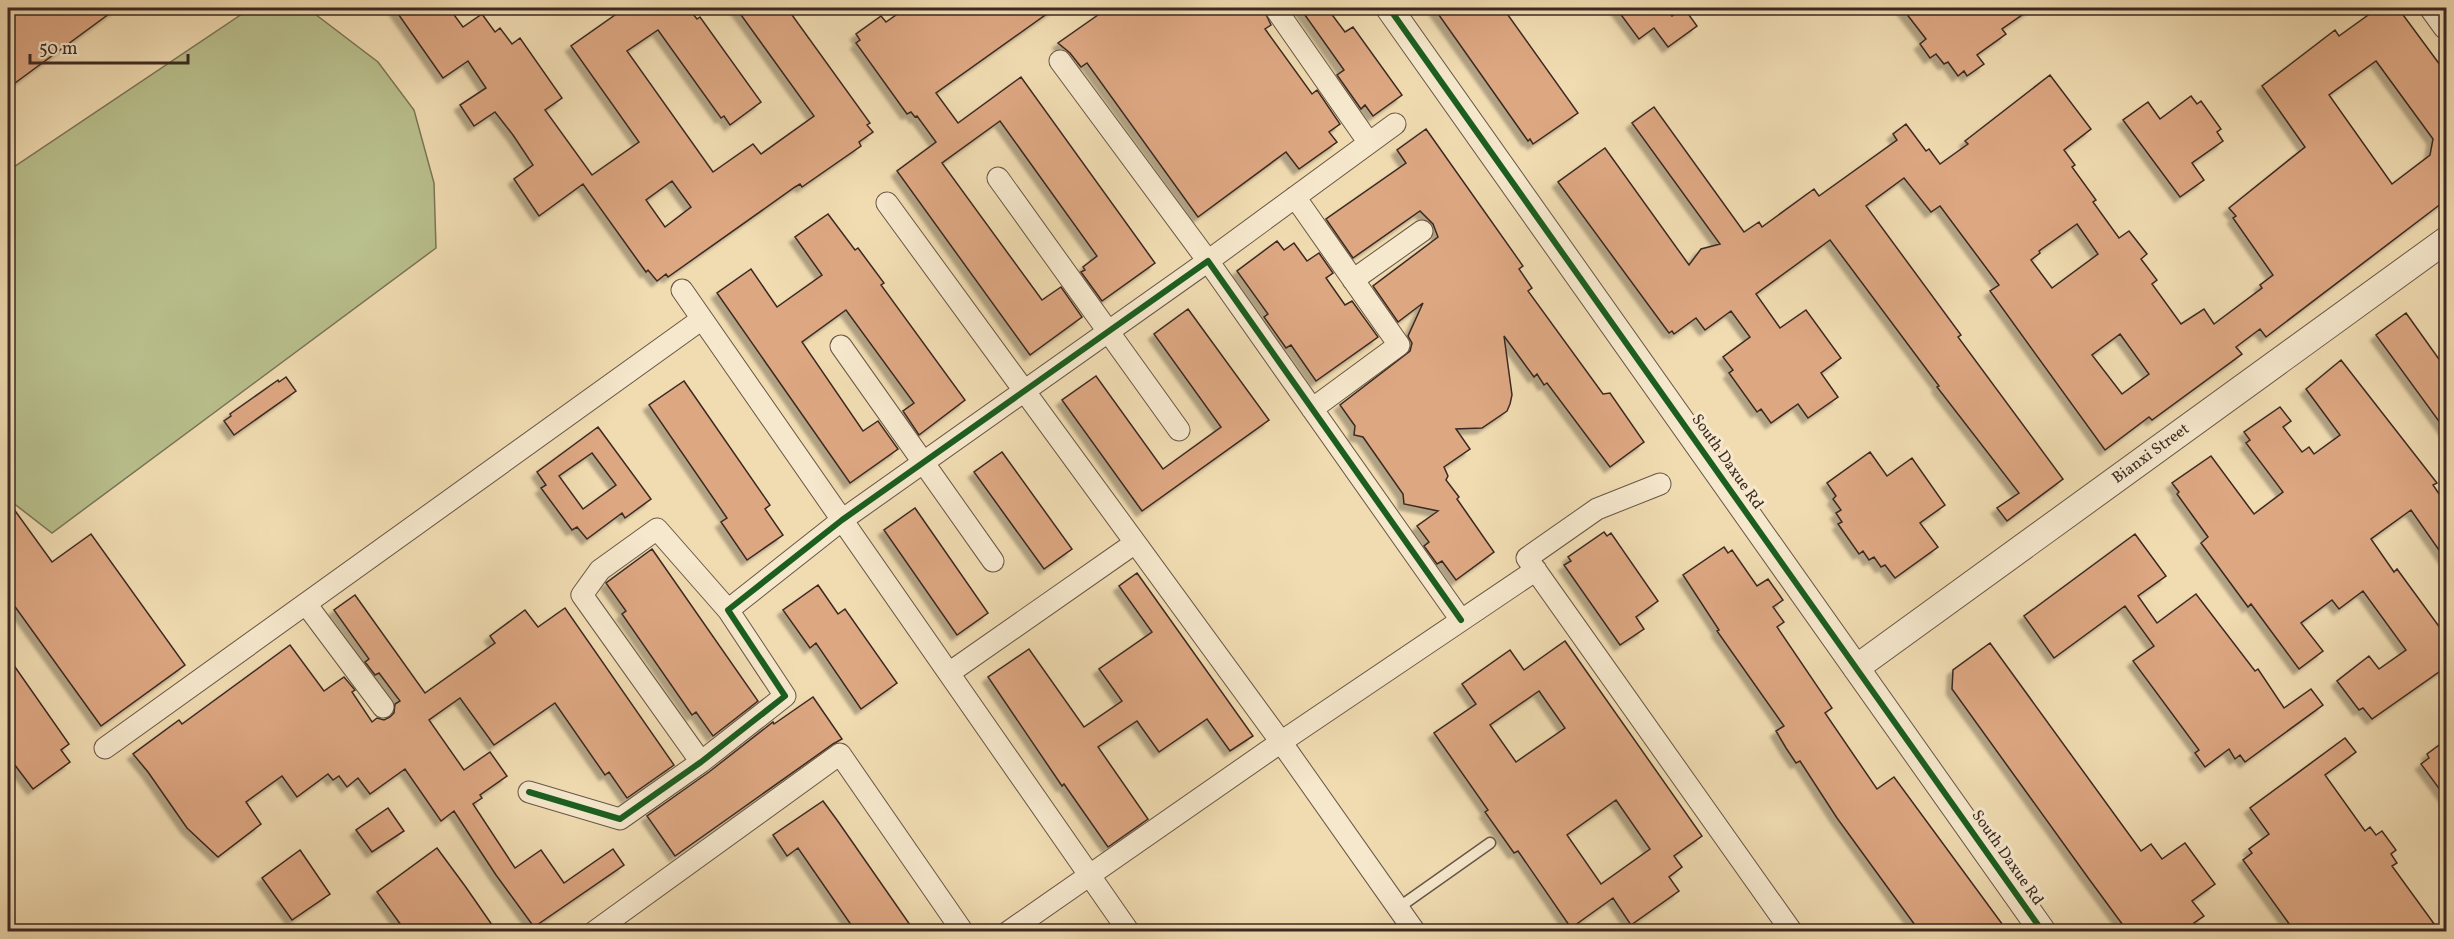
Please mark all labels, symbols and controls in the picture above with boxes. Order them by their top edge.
scale bar [30,27,188,65]
text: 50 m [39,37,78,62]
street label: South Daxue Rd [1686,410,1768,514]
street label: Bianxi Street [2108,418,2194,490]
street label: South Daxue Rd [1966,806,2048,910]

